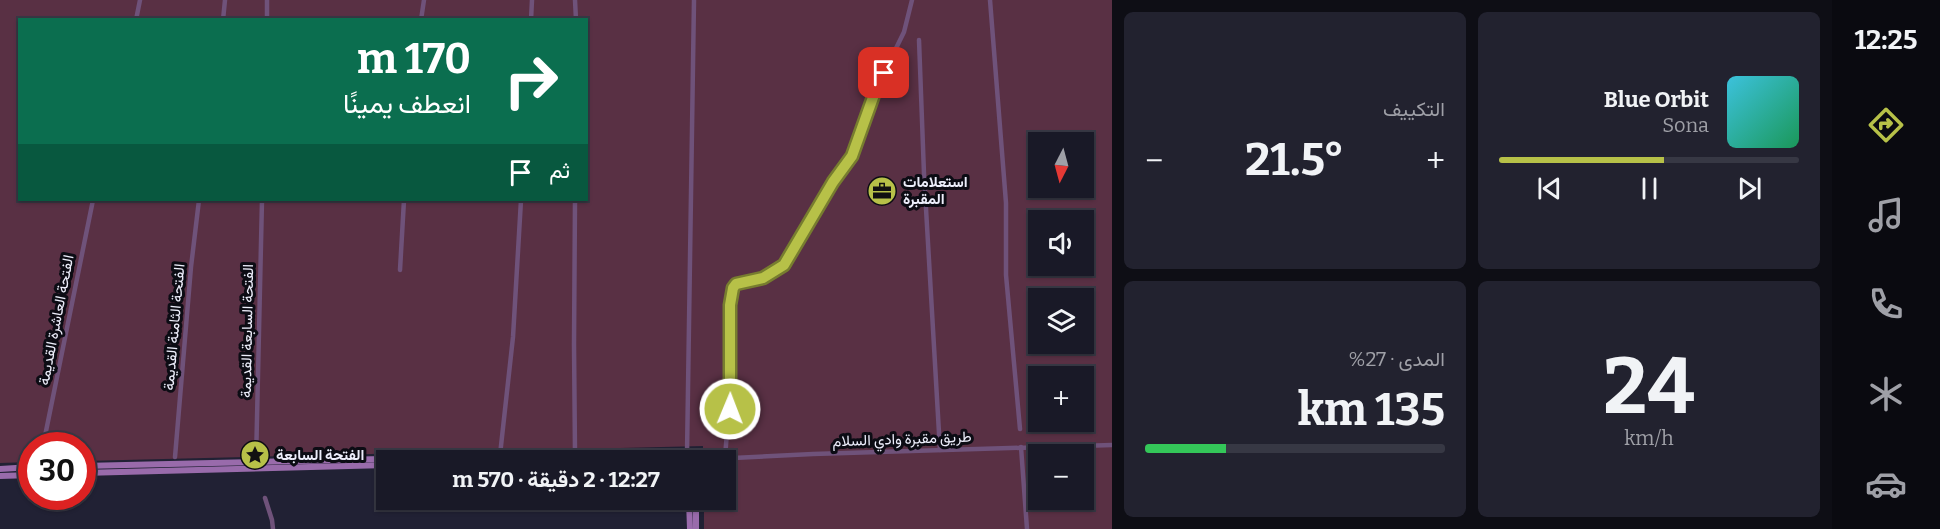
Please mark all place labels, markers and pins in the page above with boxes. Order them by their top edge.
pin [858,47,909,98]
place label: استعلامات المقبرة [903,173,968,208]
office icon: استعلامات المقبرة [866,175,898,207]
place icon: الفتحة السابعة [239,439,271,471]
place label: الفتحة السابعة [276,446,364,464]

